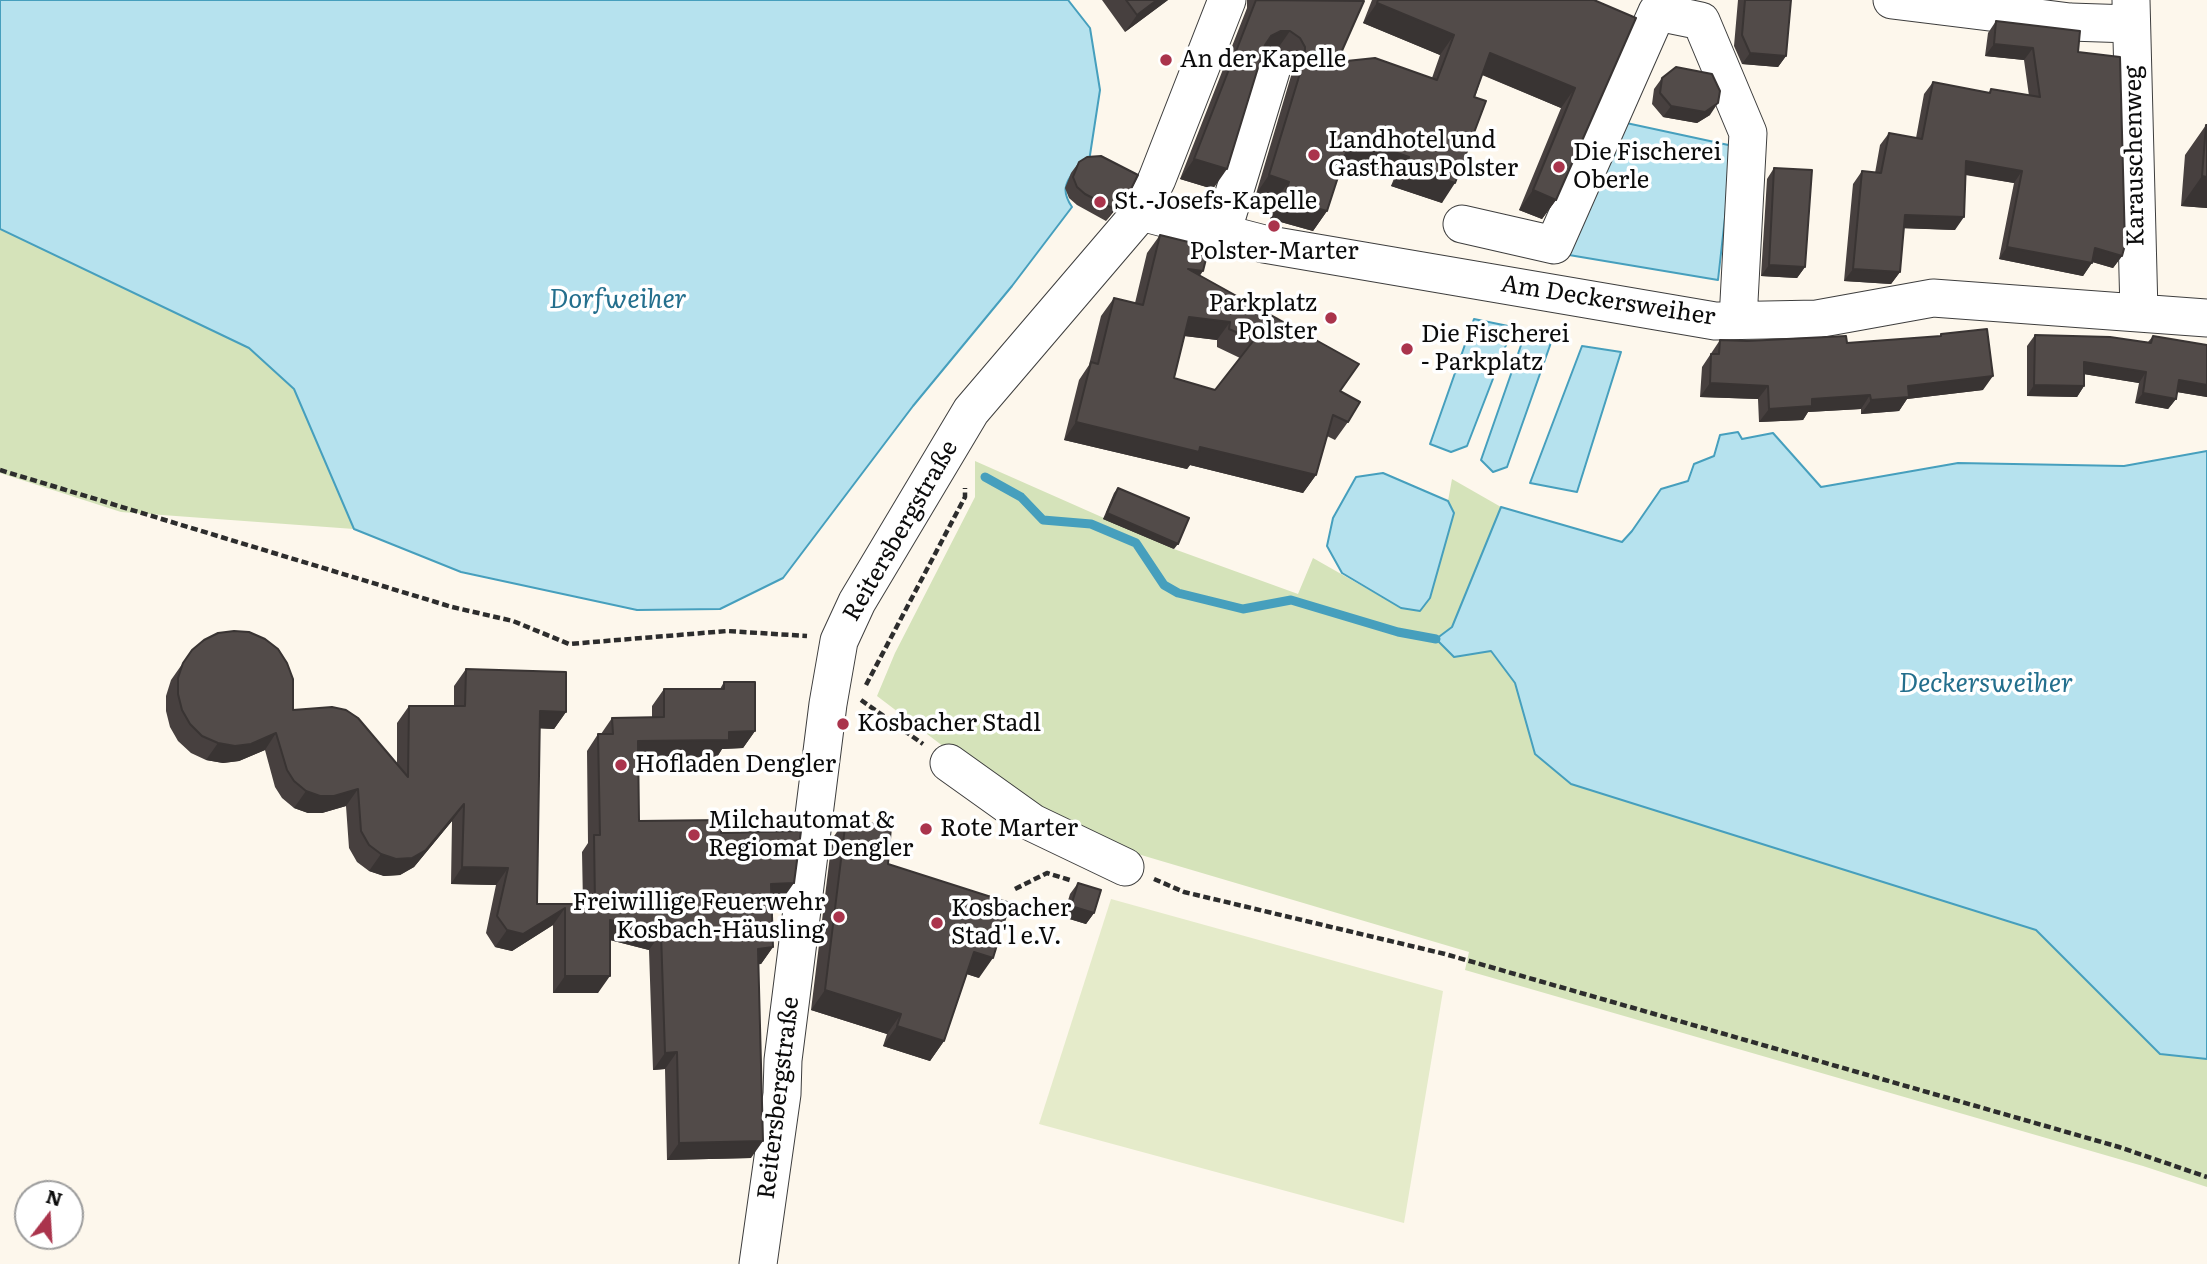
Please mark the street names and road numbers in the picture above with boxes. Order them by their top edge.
street label: Karauschenweg [2119,65,2151,247]
street label: Am Deckersweiher [1499,270,1717,332]
street label: Reitersbergstraße [838,436,964,626]
street label: Reitersbergstraße [752,995,806,1201]

